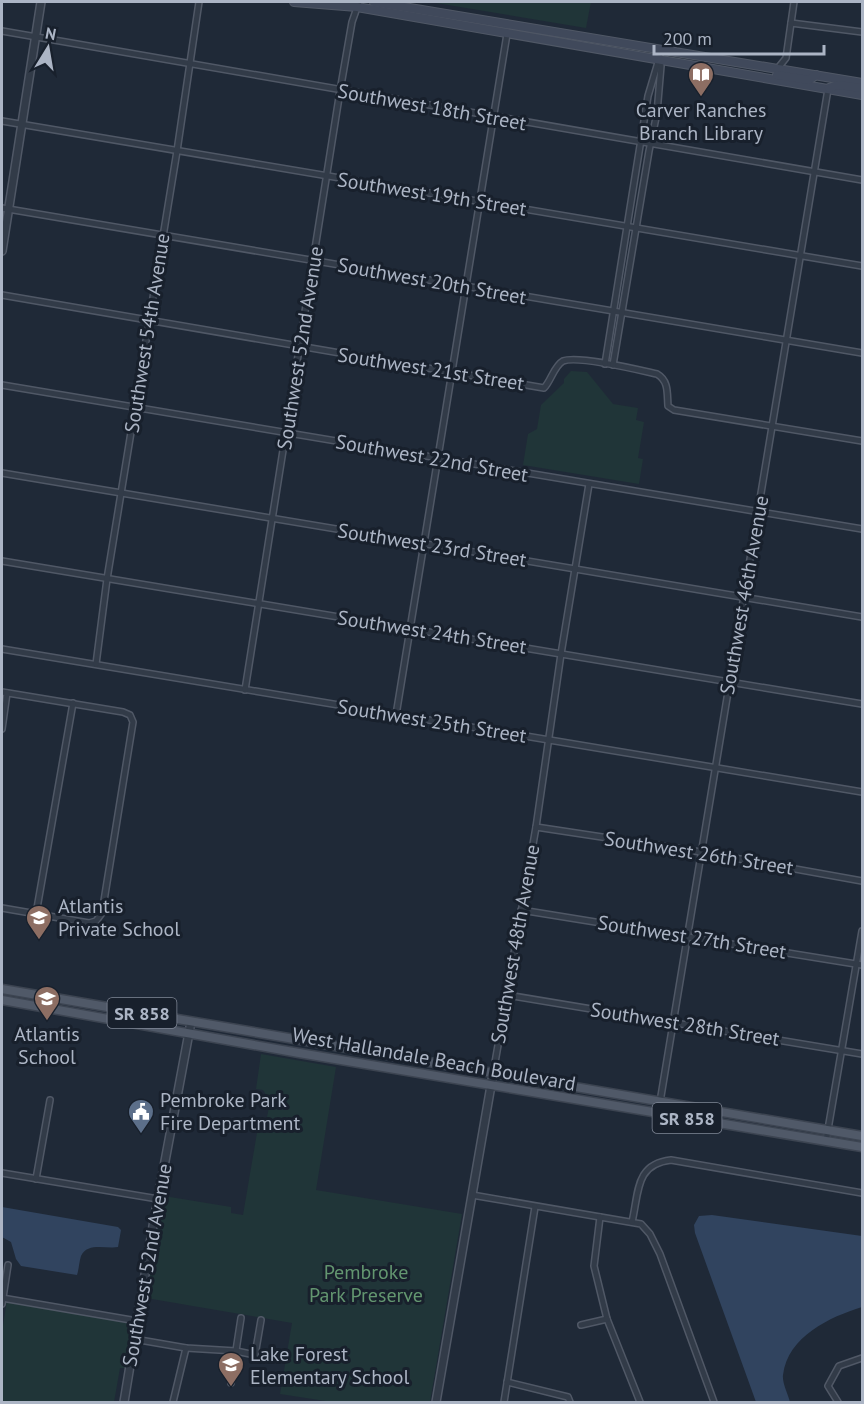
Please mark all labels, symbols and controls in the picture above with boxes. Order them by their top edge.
north arrow [18,18,78,78]
scale bar [654,18,824,56]
text: N [44,22,58,44]
text: 200 m [663,27,712,50]
library icon: Carver Ranches Branch Library [686,60,716,98]
street label: Southwest 18th Street [336,78,528,136]
place label: Carver Ranches Branch Library [636,97,766,146]
street label: Southwest 19th Street [336,166,529,222]
street label: Southwest 54th Avenue [118,231,176,435]
street label: Southwest 52nd Avenue [271,244,329,452]
street label: Southwest 20th Street [336,252,528,310]
street label: Southwest 21st Street [336,341,526,397]
street label: Southwest 22nd Street [334,428,530,488]
street label: Southwest 46th Avenue [714,493,774,697]
street label: Southwest 23rd Street [336,517,528,573]
street label: Southwest 24th Street [336,604,529,660]
street label: Southwest 25th Street [336,693,529,749]
street label: Southwest 26th Street [603,825,796,881]
street label: Southwest 48th Avenue [485,842,545,1046]
place label: Atlantis Private School [58,893,180,942]
school or university icon: Atlantis Private School [24,903,54,941]
street label: Southwest 27th Street [596,909,788,965]
school or university icon: Atlantis School [32,984,62,1022]
street label: Southwest 28th Street [589,996,782,1052]
road number: SR 858 [108,998,176,1028]
place label: Atlantis School [14,1021,80,1070]
street label: West Hallandale Beach Boulevard [290,1021,578,1097]
place label: Pembroke Park Fire Department [160,1087,300,1136]
public building icon: Pembroke Park Fire Department [126,1097,156,1135]
road number: SR 858 [652,1103,722,1133]
street label: Southwest 52nd Avenue [116,1161,178,1369]
park label: Pembroke Park Preserve [309,1259,423,1308]
place label: Lake Forest Elementary School [250,1341,410,1390]
school or university icon: Lake Forest Elementary School [216,1350,246,1388]

